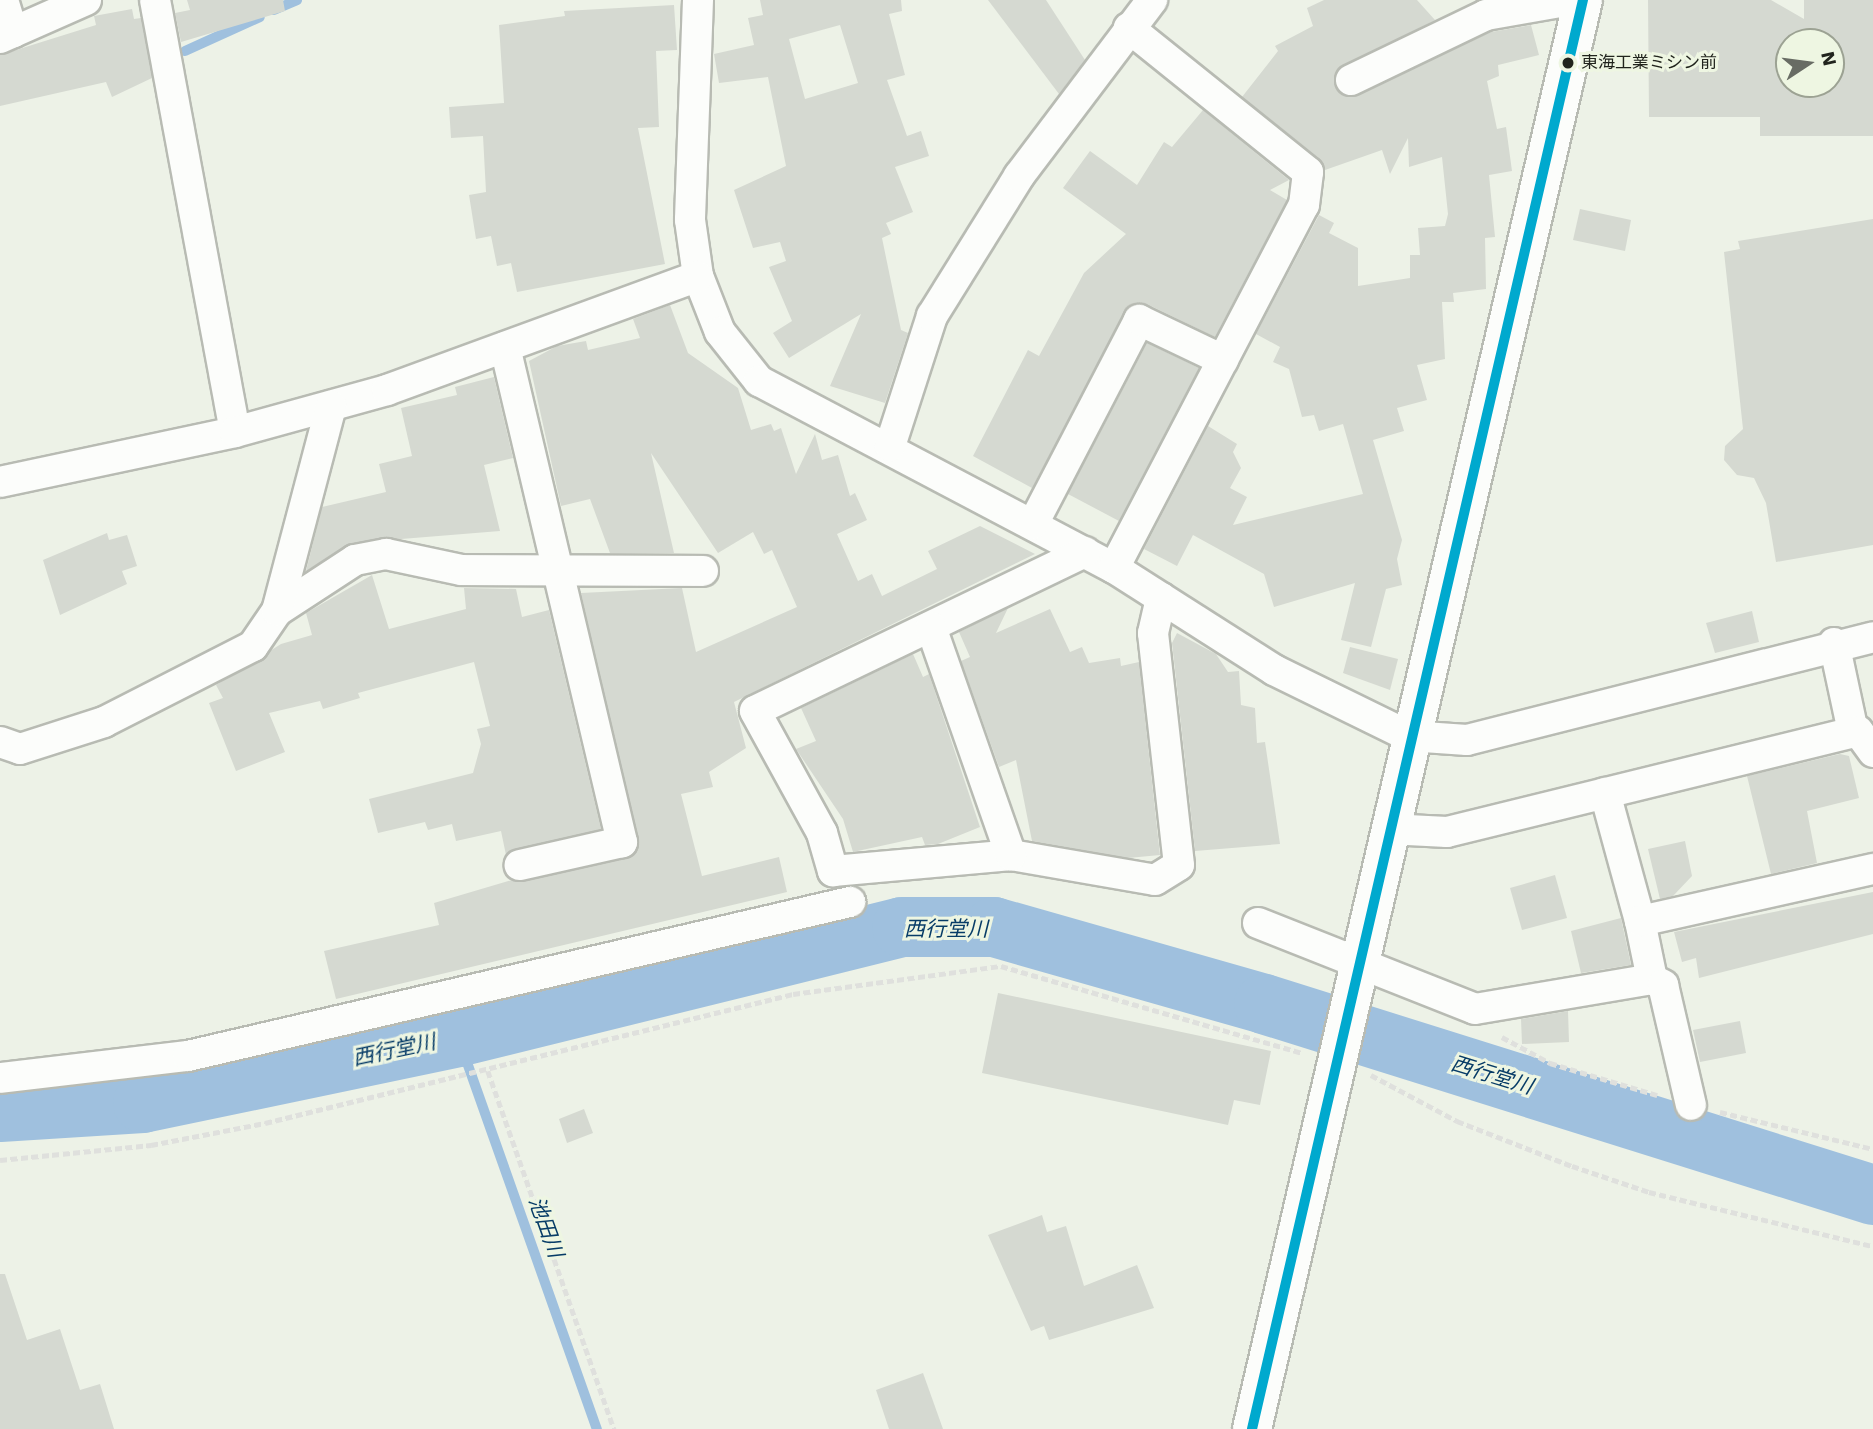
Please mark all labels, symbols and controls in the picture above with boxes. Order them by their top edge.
north arrow [1775,28,1845,98]
text: N [1816,49,1842,68]
place label: 東海工業ミシン前 [1581,53,1717,73]
marker: 東海工業ミシン前 [1561,56,1575,70]
water label: 西行堂川 [904,916,988,942]
water label: 西行堂川 [350,1029,438,1071]
water label: 西行堂川 [1448,1051,1536,1099]
water label: 池田川 [523,1193,569,1261]

